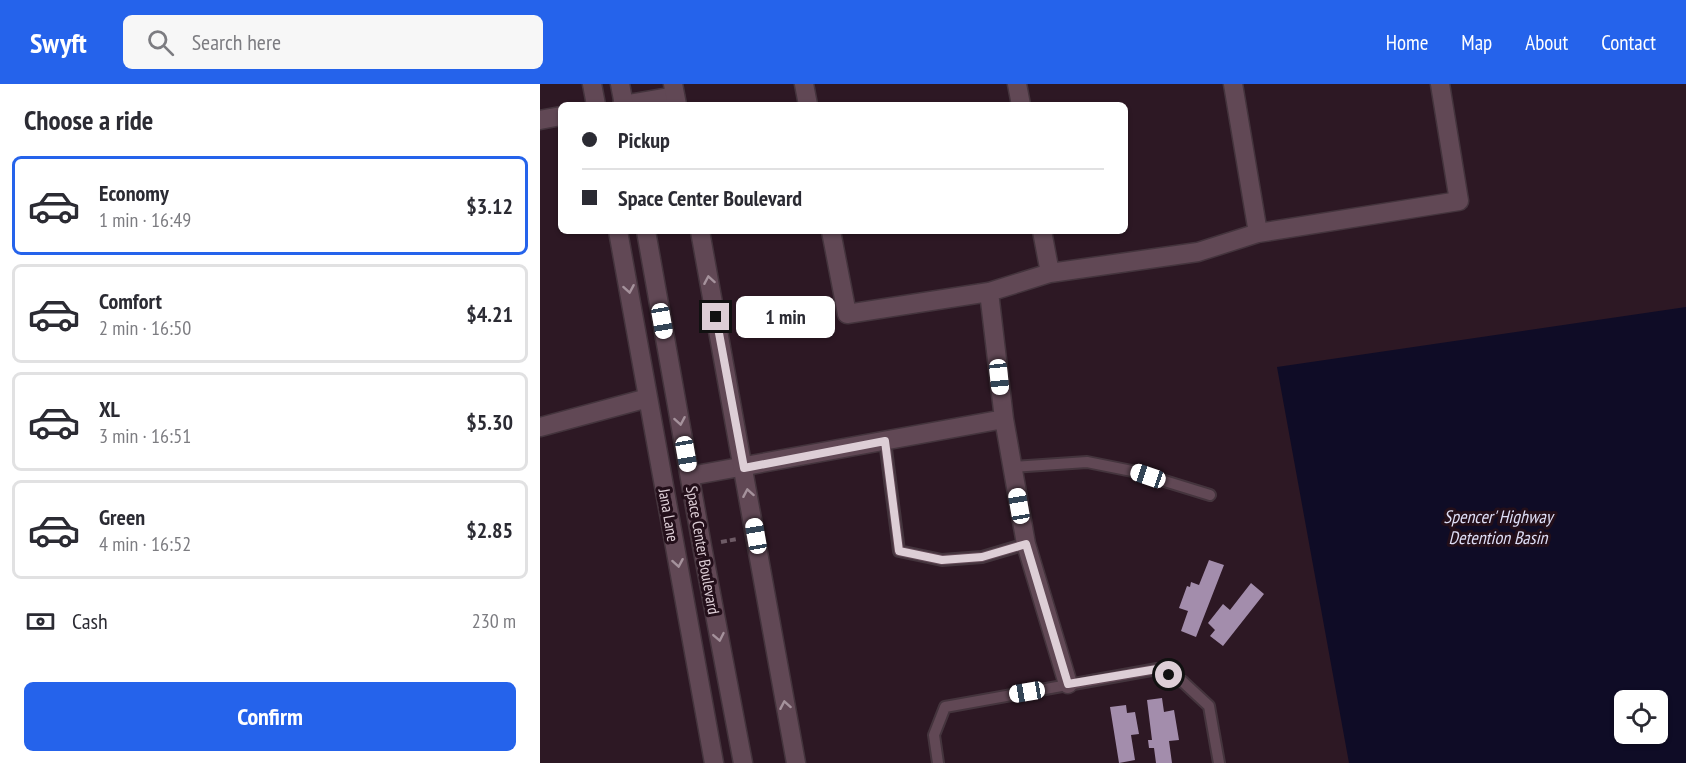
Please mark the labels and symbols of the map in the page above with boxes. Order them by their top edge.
one-way arrow [703,276,716,286]
one-way arrow [622,284,634,293]
callout: 1 min [737,296,836,338]
car [650,302,674,340]
route end [702,303,729,330]
car [988,358,1010,396]
one-way arrow [673,416,686,426]
car [674,435,698,473]
car [1128,462,1168,490]
street label: Space Center Boulevard [682,484,724,616]
street label: Jana Lane [654,486,683,543]
car [1007,487,1031,525]
one-way arrow [742,488,755,498]
water label: Spencer' Highway Detention Basin [1443,505,1555,549]
car [744,517,768,555]
one-way arrow [671,558,684,568]
one-way arrow [712,632,725,642]
route start [1155,661,1182,688]
car [1008,680,1046,704]
one-way arrow [780,701,792,710]

